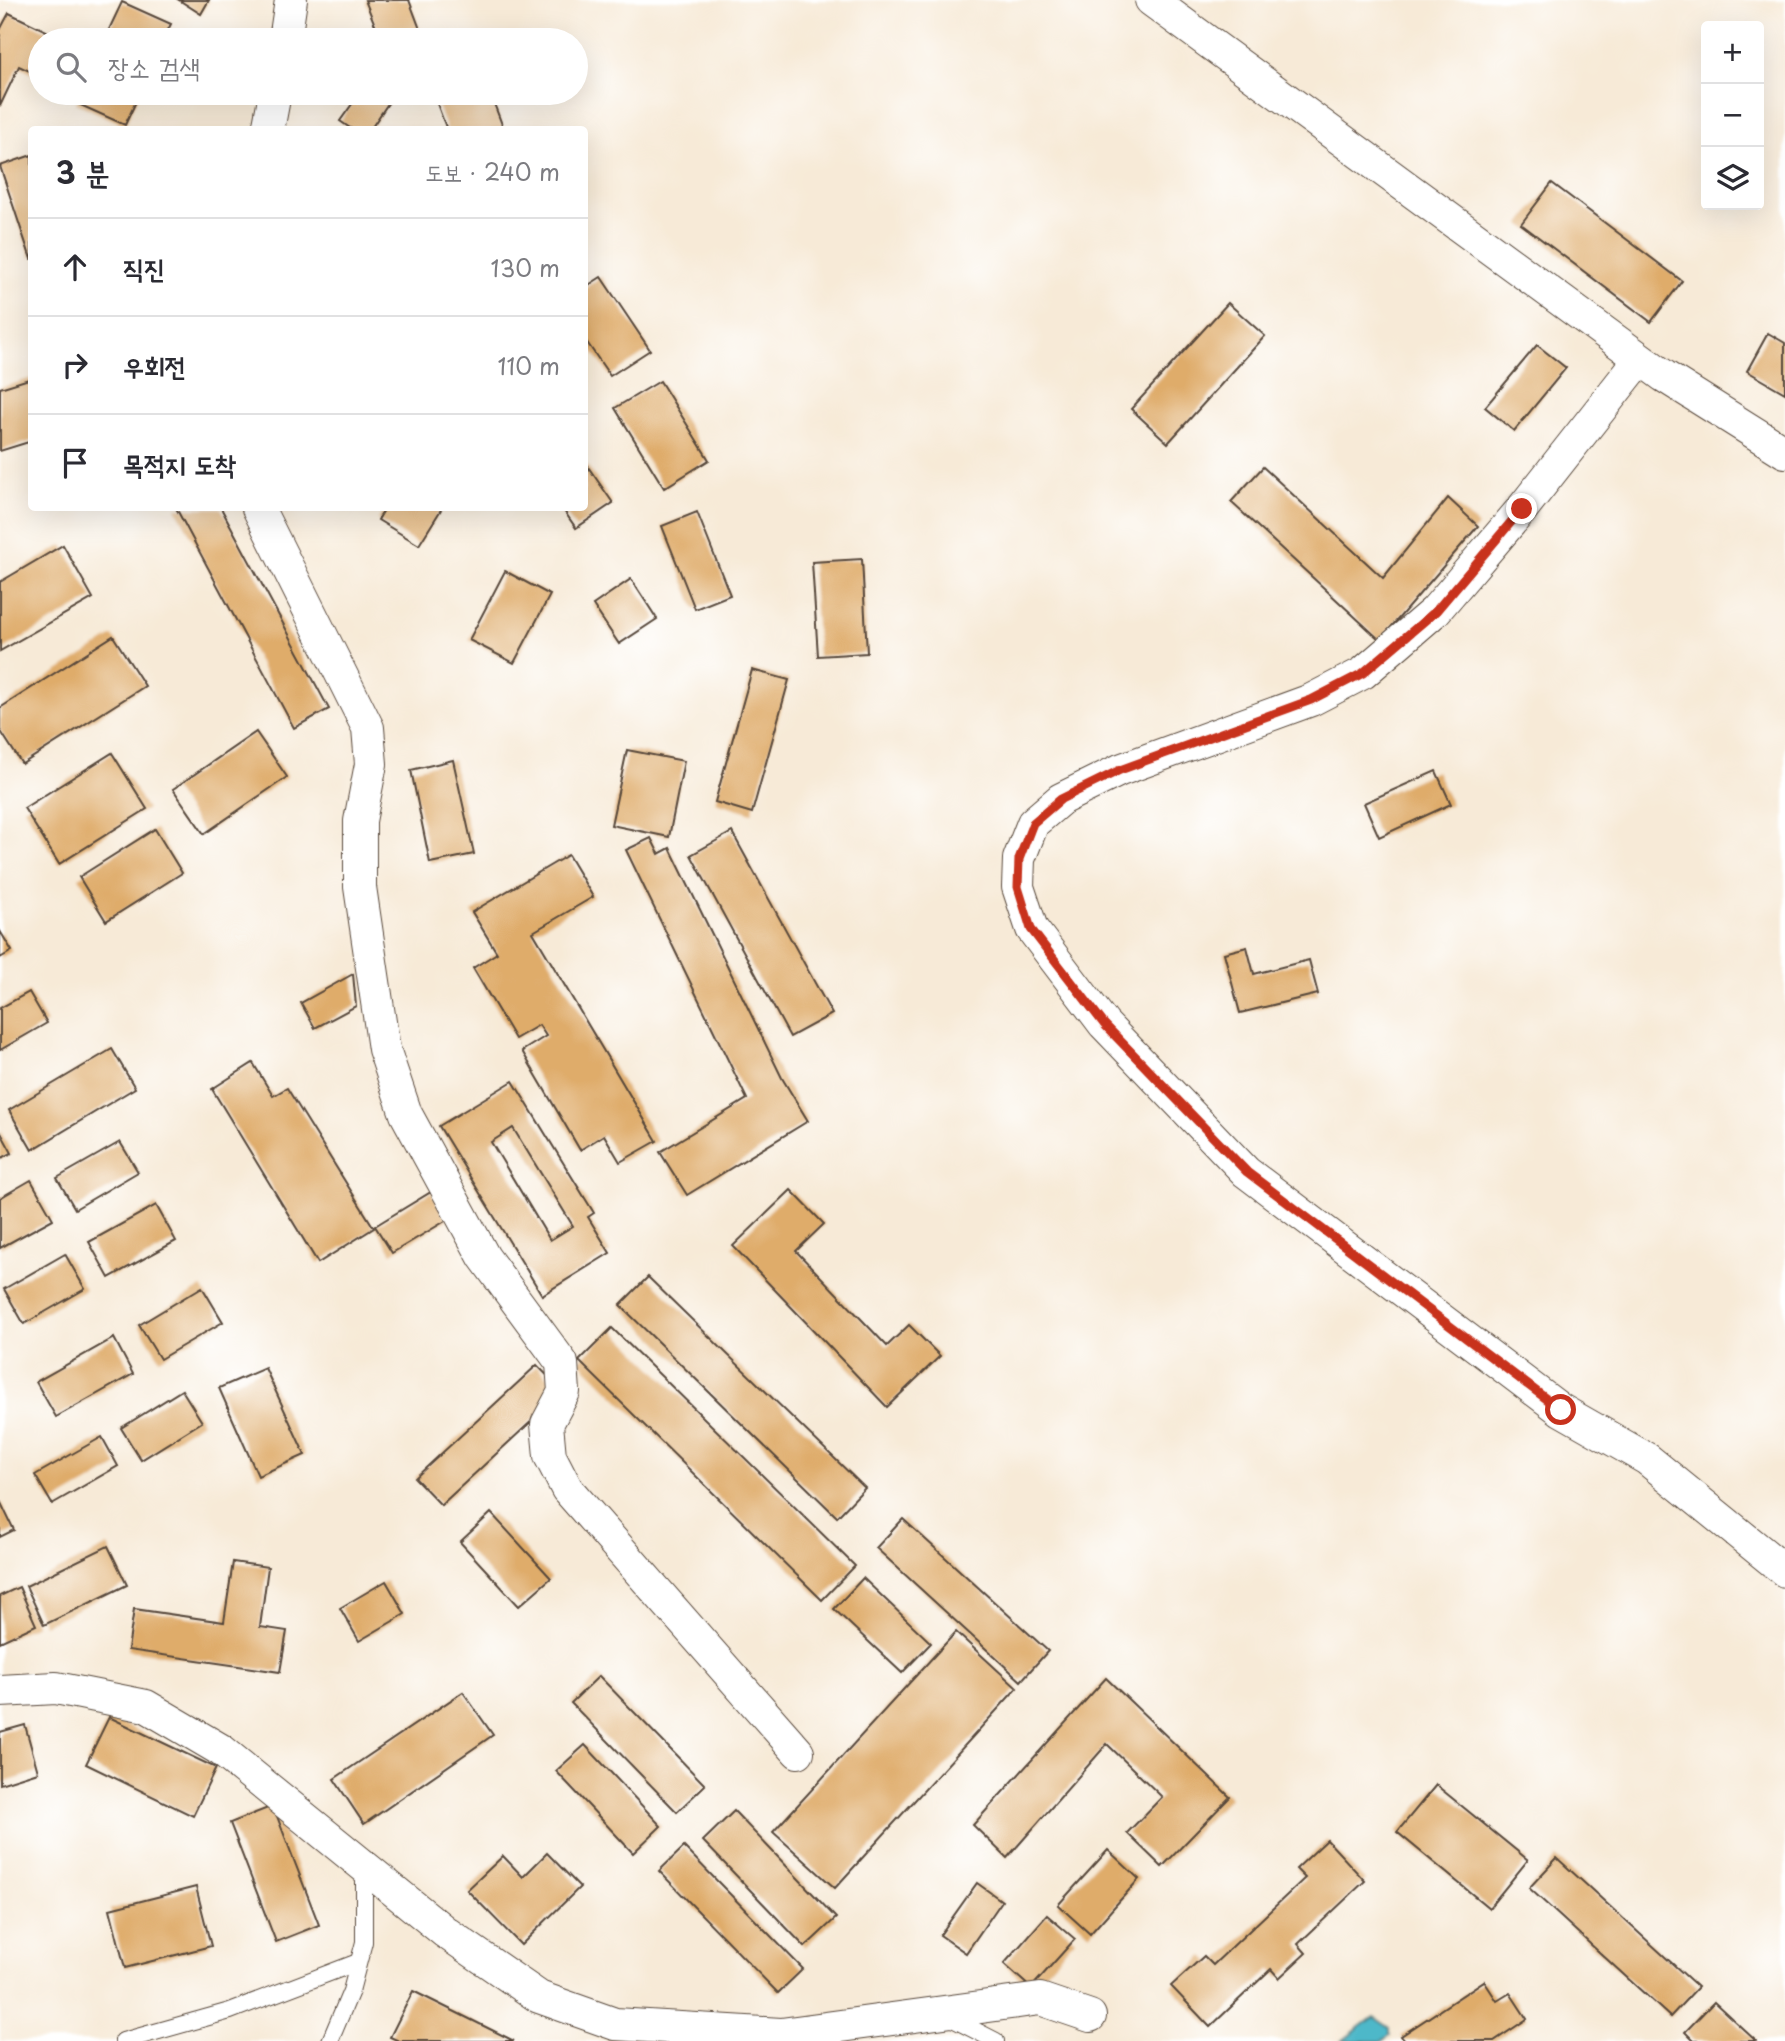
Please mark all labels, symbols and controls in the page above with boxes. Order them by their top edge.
map controls [1701,21,1764,210]
button: + [1701,21,1764,84]
search box [28,28,588,105]
text: 장소 검색 [108,47,200,86]
icon: search [52,48,90,86]
button: − [1701,84,1764,147]
button: layers [1701,147,1764,210]
text: 3 분 [56,149,109,194]
text: 도보 · 240 m [425,154,560,189]
icon: ahead [56,248,94,286]
text: 직진 [123,248,165,287]
text: 130 m [490,250,560,285]
icon: right [56,346,94,384]
text: 우회전 [123,346,186,385]
text: 110 m [498,348,560,383]
icon: arrive [56,444,94,482]
text: 목적지 도착 [123,444,236,483]
route end [1506,493,1537,524]
route start [1545,1394,1576,1425]

